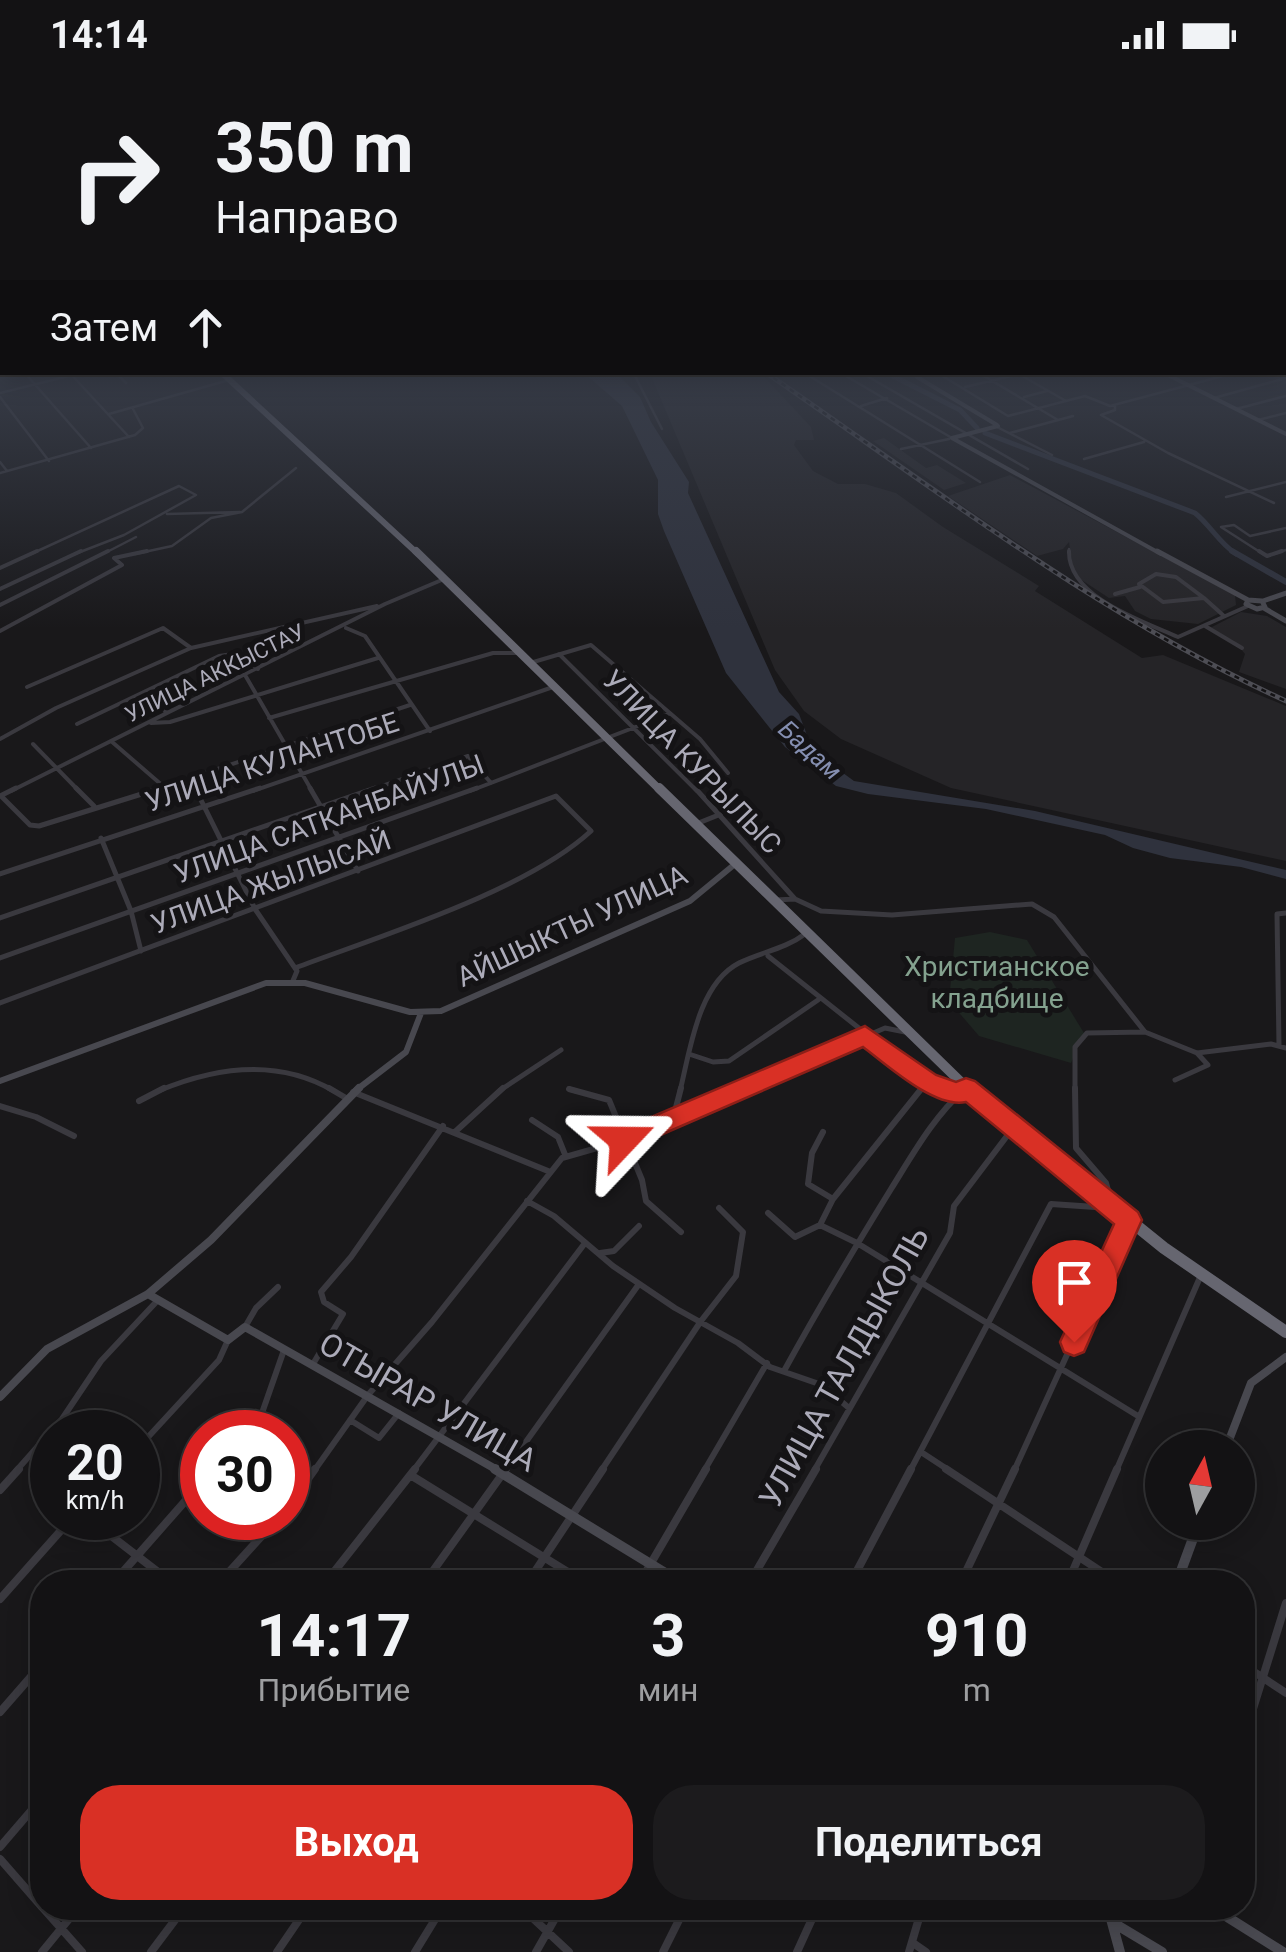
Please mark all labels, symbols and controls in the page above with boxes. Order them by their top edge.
text: 14:14 [50,13,148,57]
text: 350 m [215,107,414,189]
icon: right [50,110,180,240]
text: Направо [215,191,399,244]
icon: ahead [178,300,233,355]
text: Затем [50,306,158,350]
street label: УЛИЦА АККЫСТАУ [121,619,309,727]
street label: УЛИЦА КУРЫЛЫС [596,663,788,861]
street label: УЛИЦА КУЛАНТОБЕ [141,705,403,819]
water label: Бадам [773,714,847,786]
street label: УЛИЦА САТКАНБАЙУЛЫ [170,748,488,890]
street label: УЛИЦА ЖЫЛЫСАЙ [146,823,396,941]
street label: АЙШЫКТЫ УЛИЦА [452,858,692,994]
park label: Христианское кладбище [904,950,1090,1015]
position arrow [572,1088,676,1192]
street label: УЛИЦА ТАЛДЫКОЛЬ [751,1220,937,1514]
pin [1032,1240,1117,1343]
icon: arrive [1047,1255,1102,1310]
street label: ОТЫРАР УЛИЦА [313,1324,544,1480]
speed limit sign: 30 [180,1410,310,1540]
north arrow [1145,1430,1255,1540]
map controls [1145,1430,1255,1540]
text: 20 [66,1434,124,1492]
text: km/h [66,1486,124,1515]
text: 14:17 [257,1600,411,1671]
text: 3 [651,1600,685,1671]
text: 910 [925,1600,1028,1671]
text: Прибытие [258,1671,410,1709]
text: мин [638,1671,698,1709]
text: m [963,1671,991,1709]
button: Выход [80,1785,633,1900]
button: Поделиться [653,1785,1205,1900]

